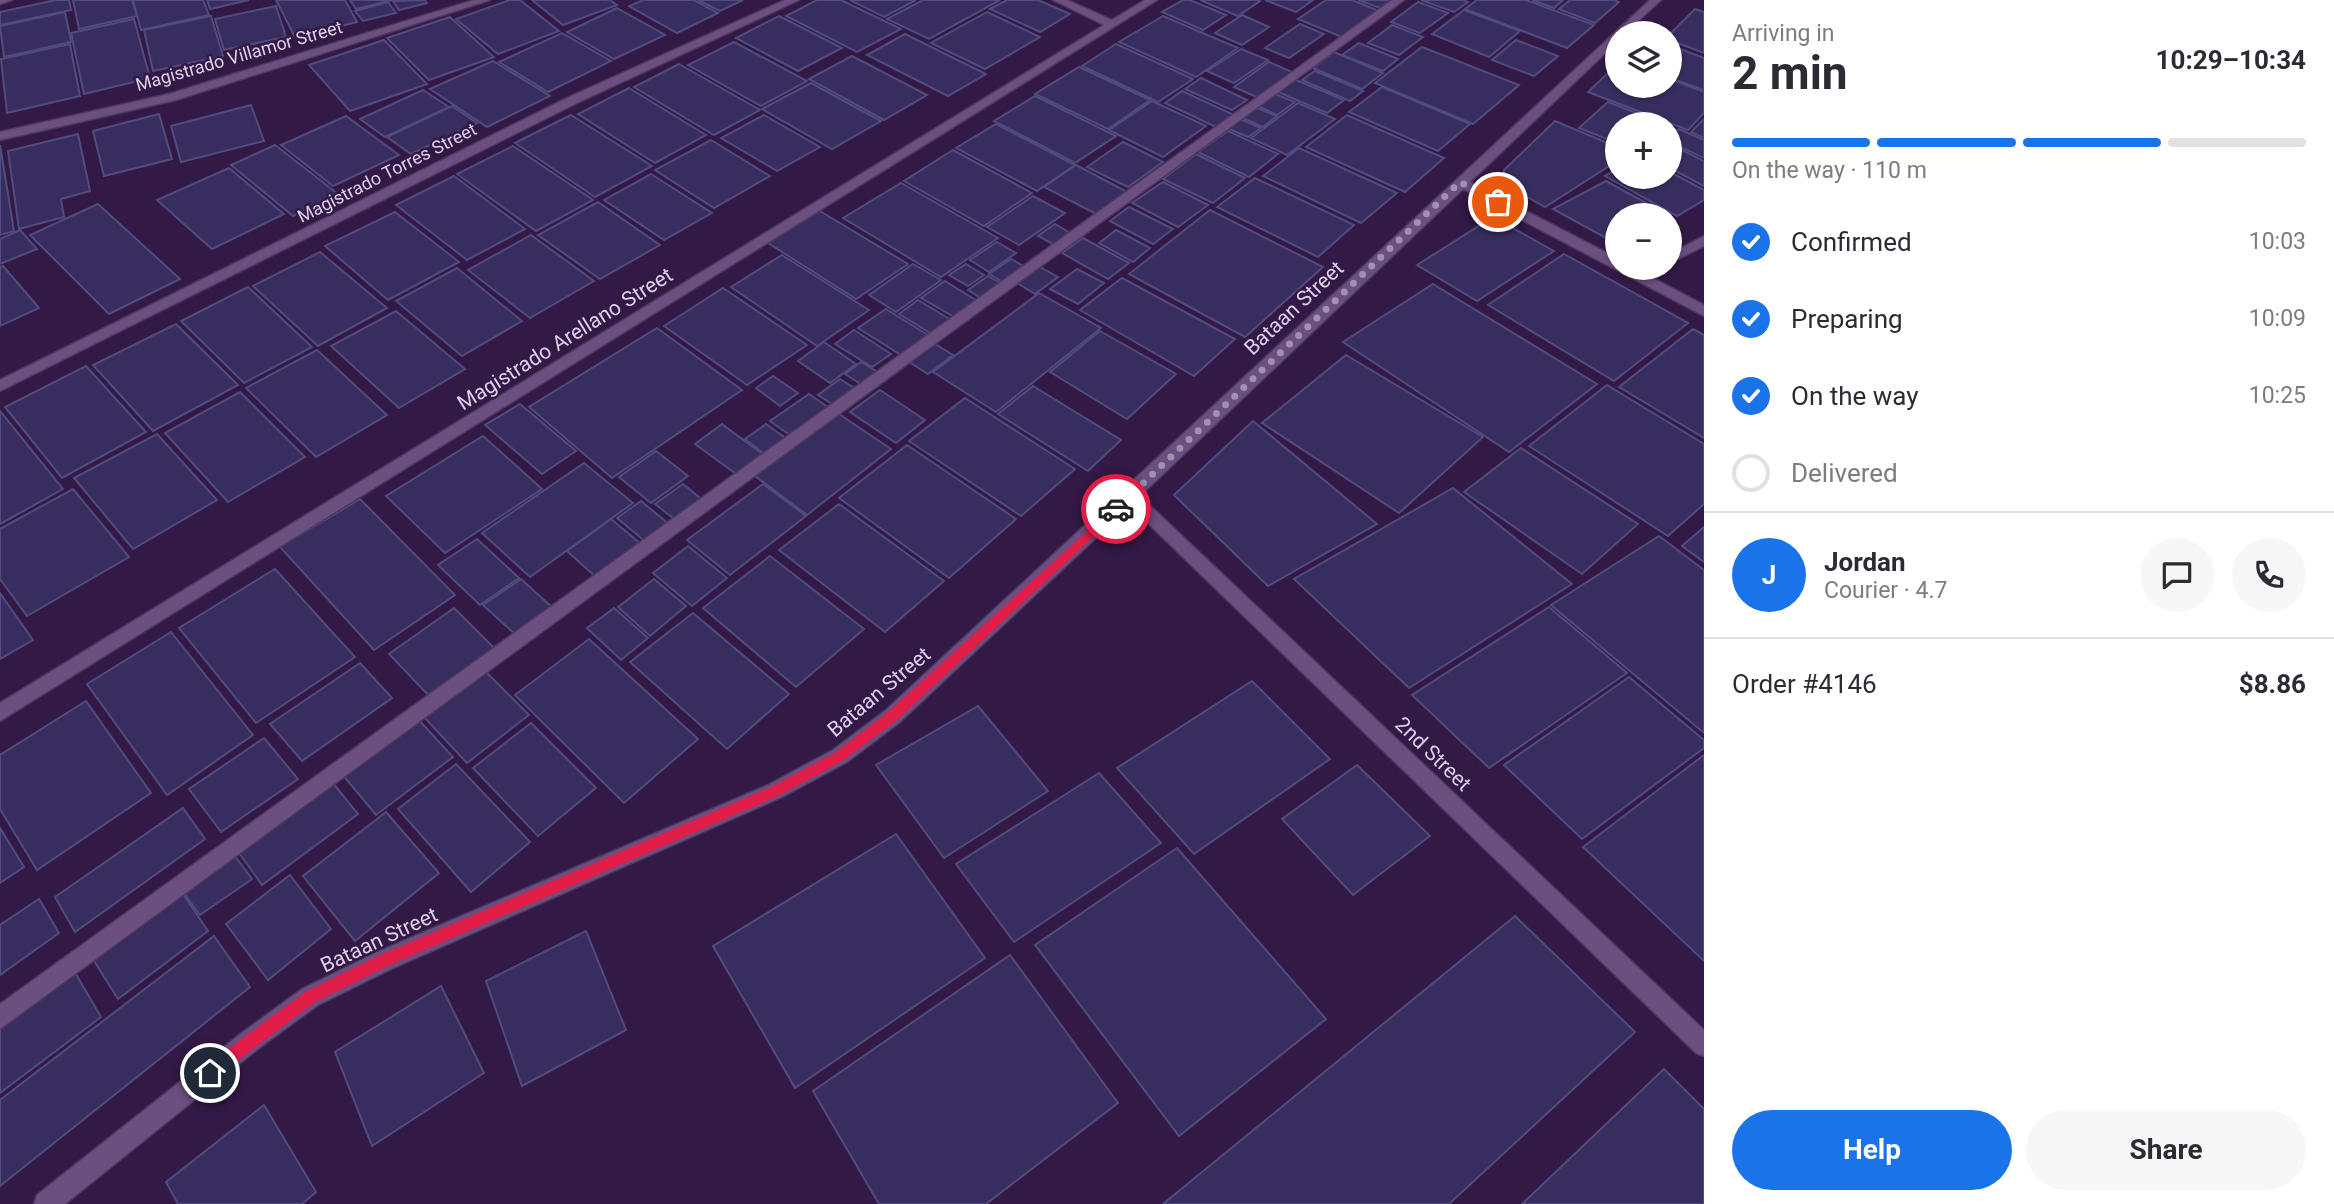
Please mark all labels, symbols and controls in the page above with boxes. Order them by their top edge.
street label: Magistrado Villamor Street [133,16,345,95]
text: Arriving in [1732,20,1835,47]
map controls [1605,21,1682,280]
button: layers [1605,21,1682,98]
text: 10:29–10:34 [2156,45,2306,75]
text: 2 min [1732,46,1848,100]
button: + [1605,112,1682,189]
street label: Magistrado Torres Street [294,118,480,227]
text: On the way · 110 m [1732,157,1927,184]
pin [1468,172,1528,232]
icon: bag [1479,183,1517,221]
button: − [1605,203,1682,280]
icon: check [1732,223,1770,261]
text: Confirmed [1791,227,1912,257]
text: 10:03 [2249,228,2306,255]
street label: Bataan Street [1240,256,1349,360]
street label: Magistrado Arellano Street [453,263,677,415]
icon: check [1732,300,1770,338]
text: Preparing [1791,304,1903,334]
text: 10:09 [2249,305,2306,332]
icon: check [1732,377,1770,415]
text: On the way [1791,381,1919,411]
text: 10:25 [2249,382,2306,409]
text: Delivered [1791,458,1898,488]
courier [1081,474,1151,544]
icon: car [1097,490,1135,528]
button: chat [2140,538,2214,612]
button: phone [2232,538,2306,612]
text: Jordan [1824,547,1906,577]
text: J [1762,560,1776,590]
text: Courier · 4.7 [1824,577,1947,604]
street label: Bataan Street [823,642,935,742]
text: Order #4146 [1732,669,1877,699]
text: $8.86 [2239,669,2306,699]
street label: 2nd Street [1390,712,1476,796]
street label: Bataan Street [317,902,441,978]
pin [180,1043,240,1103]
icon: home [191,1054,229,1092]
button: Help [1732,1110,2012,1190]
button: Share [2026,1110,2306,1190]

